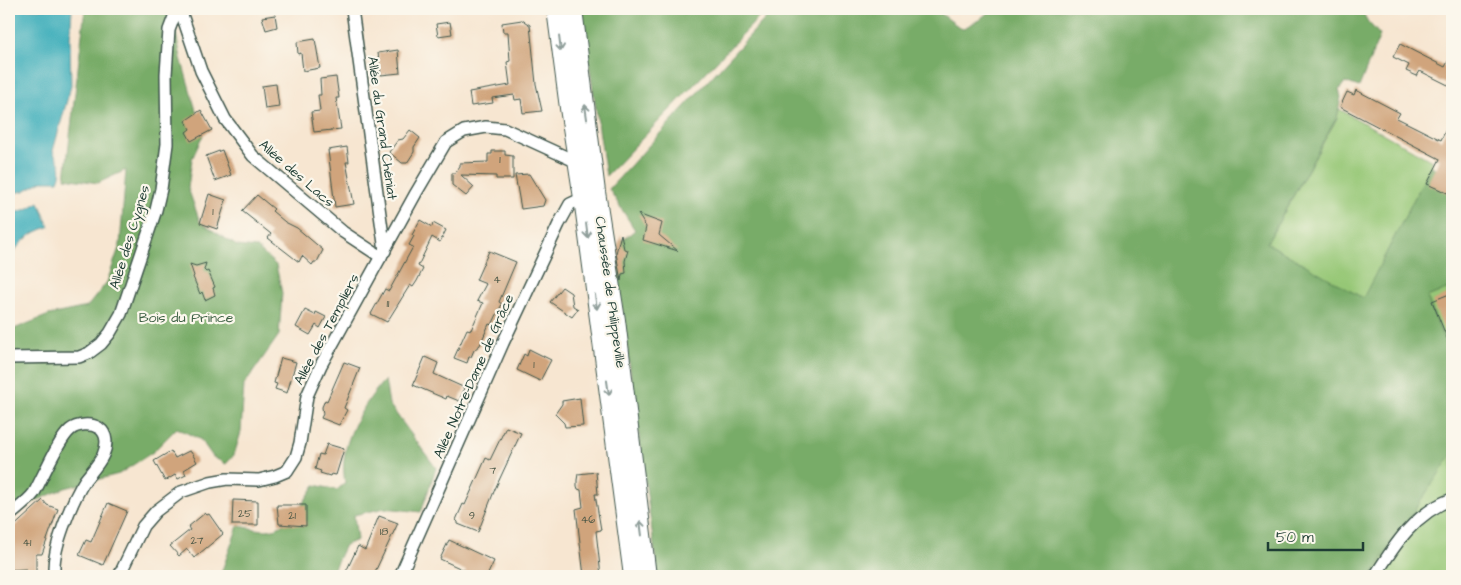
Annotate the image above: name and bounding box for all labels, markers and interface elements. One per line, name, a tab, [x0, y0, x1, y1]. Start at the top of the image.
one-way arrow	[555, 36, 565, 52]
street label: Allée du Grand Chéniat	[362, 55, 402, 201]
one-way arrow	[581, 104, 591, 120]
street label: Allée des Lacs	[254, 135, 338, 212]
house number: 1	[499, 152, 501, 167]
street label: Allée des Cygnes	[105, 183, 155, 292]
house number: 1	[212, 204, 214, 219]
street label: Chaussée de Philippeville	[589, 215, 631, 370]
one-way arrow	[582, 223, 592, 239]
street label: Allée des Templiers	[289, 270, 365, 389]
house number: 4	[493, 272, 501, 287]
street label: Allée Notre-Dame de Grâce	[429, 291, 519, 462]
one-way arrow	[591, 294, 601, 310]
house number: 11	[387, 296, 390, 311]
park label: Bois du Prince	[139, 308, 234, 328]
house number: 1	[533, 357, 535, 372]
one-way arrow	[603, 380, 613, 396]
house number: 7	[490, 463, 497, 478]
house number: 25	[238, 506, 252, 521]
house number: 21	[288, 508, 296, 523]
house number: 9	[469, 508, 475, 523]
house number: 46	[581, 512, 595, 527]
one-way arrow	[636, 520, 646, 536]
scale bar	[1268, 520, 1364, 552]
house number: 18	[380, 524, 388, 539]
text: 50 m	[1276, 527, 1314, 548]
house number: 27	[190, 533, 204, 548]
house number: 41	[23, 535, 32, 550]

